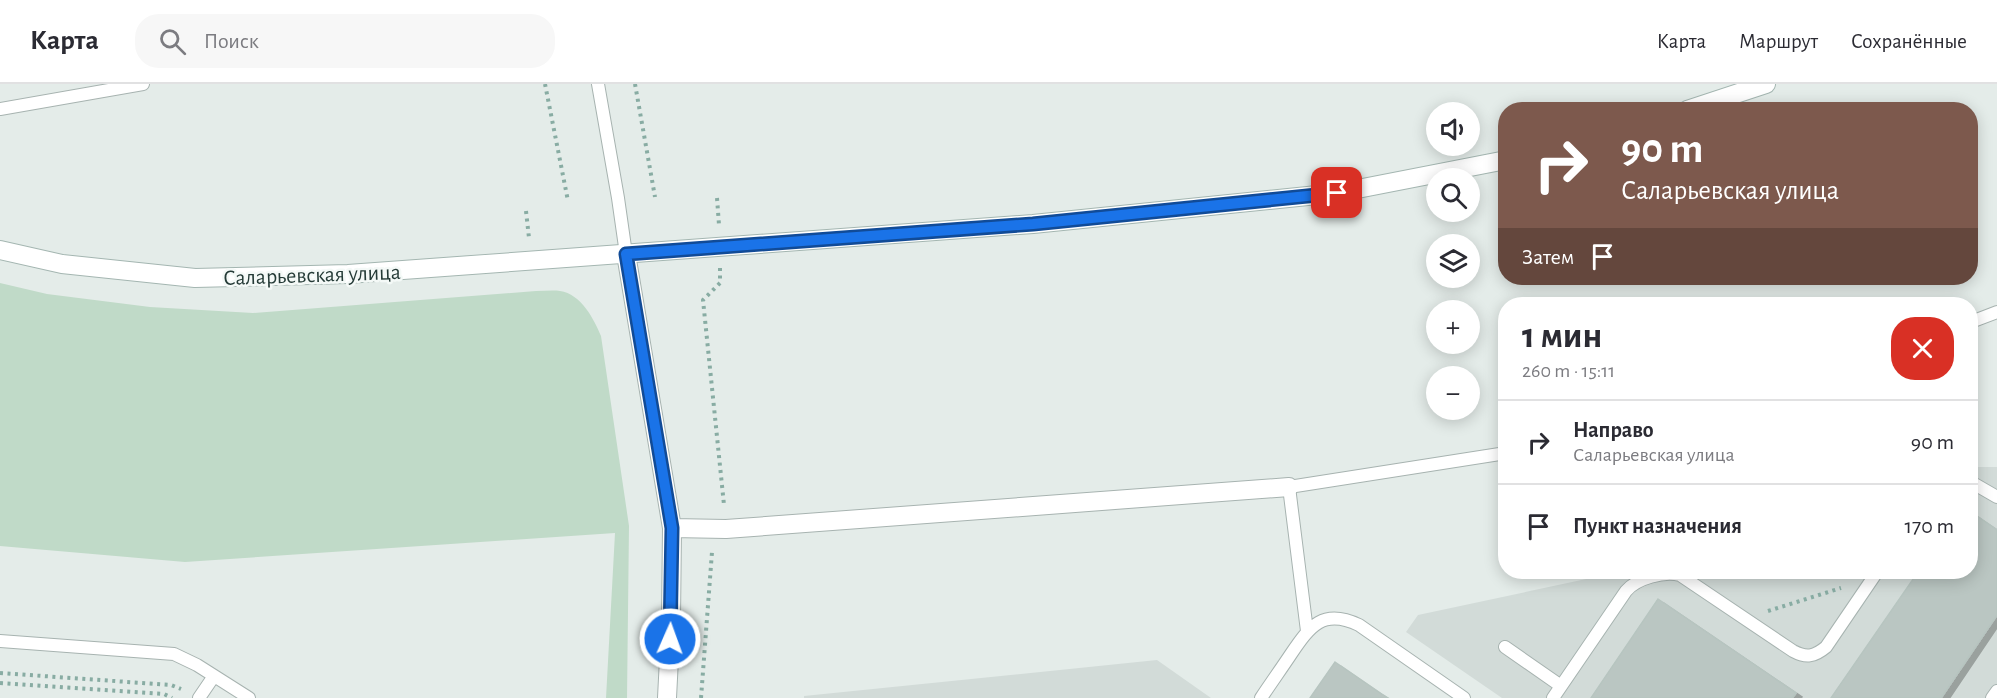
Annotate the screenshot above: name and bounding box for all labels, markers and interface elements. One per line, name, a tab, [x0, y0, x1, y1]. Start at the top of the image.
search box	[135, 14, 555, 68]
icon: search	[156, 25, 189, 58]
text: Карта	[30, 27, 99, 55]
text: Поиск	[204, 30, 259, 52]
text: Карта	[1657, 31, 1706, 52]
text: Маршрут	[1739, 31, 1818, 52]
text: Сохранённые	[1851, 31, 1967, 52]
map controls	[1426, 102, 1480, 420]
button: sound	[1426, 102, 1480, 156]
icon: right	[1522, 126, 1600, 204]
text: 90 m	[1621, 128, 1703, 170]
pin	[1311, 167, 1362, 218]
button: search	[1426, 168, 1480, 222]
icon: arrive	[1320, 176, 1353, 209]
text: Саларьевская улица	[1621, 177, 1839, 204]
button: layers	[1426, 234, 1480, 288]
icon: arrive	[1586, 240, 1619, 273]
text: Затем	[1522, 246, 1574, 268]
street label: Саларьевская улица	[223, 261, 401, 289]
button: +	[1426, 300, 1480, 354]
button: close	[1891, 317, 1954, 380]
text: 1 мин	[1522, 318, 1602, 354]
text: 260 m · 15:11	[1522, 361, 1615, 381]
button: −	[1426, 366, 1480, 420]
text: Направо	[1573, 419, 1654, 441]
icon: right	[1522, 426, 1555, 459]
text: 90 m	[1911, 431, 1954, 453]
text: Саларьевская улица	[1573, 445, 1735, 465]
icon: arrive	[1522, 510, 1555, 543]
text: Пункт назначения	[1573, 515, 1742, 537]
text: 170 m	[1904, 515, 1954, 537]
position arrow	[638, 607, 702, 671]

